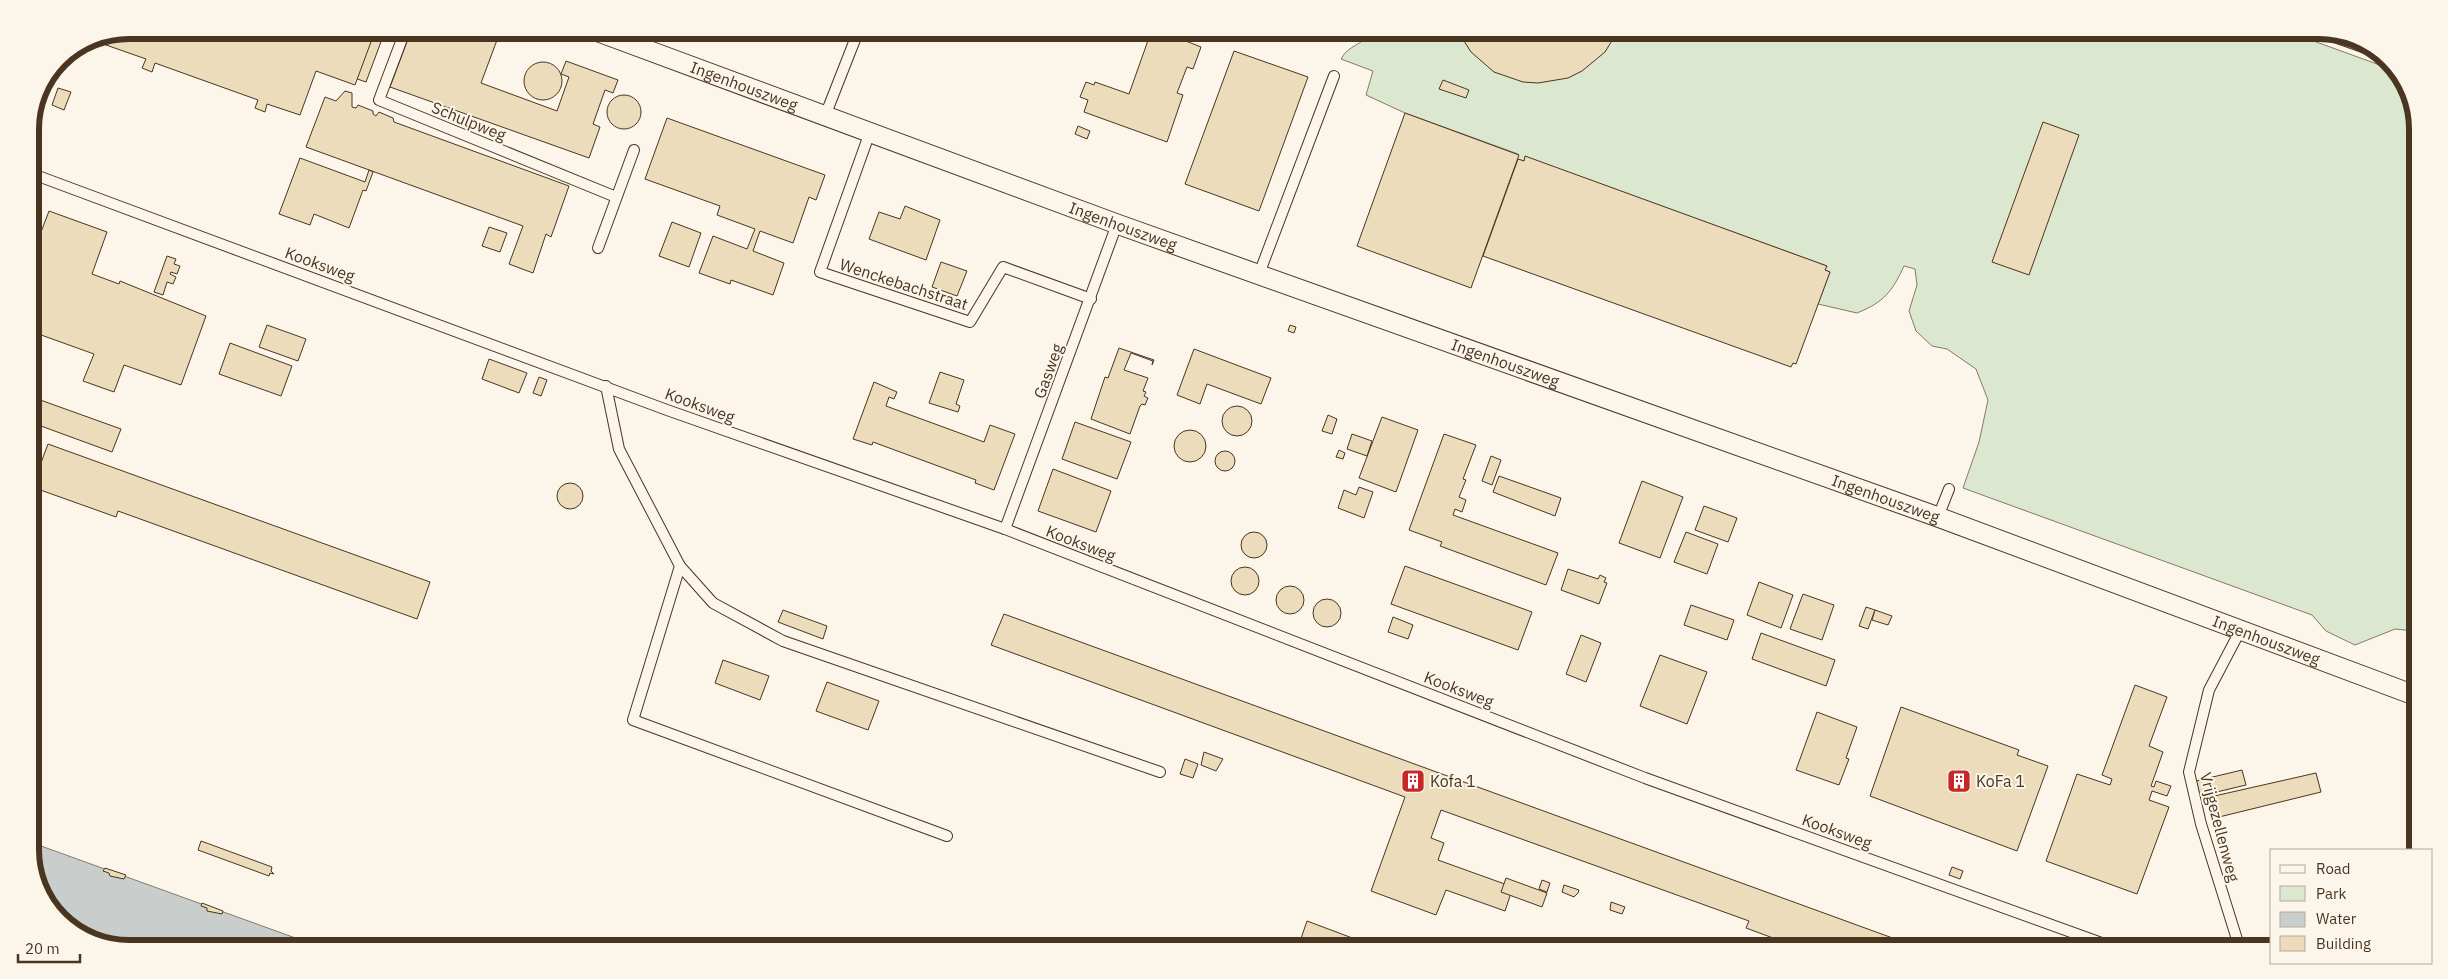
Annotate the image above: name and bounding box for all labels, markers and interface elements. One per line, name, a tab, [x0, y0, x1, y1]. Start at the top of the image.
street label: Ingenhouszweg	[687, 57, 801, 115]
street label: Schulpweg	[429, 97, 510, 145]
street label: Ingenhouszweg	[1066, 197, 1180, 255]
street label: Kooksweg	[282, 242, 358, 286]
street label: Wenckebachstraat	[837, 254, 971, 314]
street label: Ingenhouszweg	[1449, 334, 1563, 391]
street label: Gasweg	[1029, 340, 1067, 401]
street label: Kooksweg	[662, 383, 738, 427]
street label: Ingenhouszweg	[1829, 470, 1943, 527]
street label: Kooksweg	[1043, 521, 1119, 566]
street label: Ingenhouszweg	[2210, 611, 2324, 669]
street label: Kooksweg	[1421, 667, 1497, 712]
building icon: Kofa 1	[1400, 768, 1426, 794]
building icon: KoFa 1	[1946, 768, 1972, 794]
street label: Vrijgezellenweg	[2196, 770, 2244, 884]
place label: Kofa 1	[1430, 771, 1476, 791]
place label: KoFa 1	[1976, 771, 2025, 791]
street label: Kooksweg	[1799, 809, 1875, 853]
legend	[2270, 849, 2433, 964]
text: Road	[2316, 859, 2351, 878]
text: Park	[2316, 884, 2346, 903]
text: Water	[2316, 909, 2357, 928]
scale bar	[18, 932, 80, 964]
text: Building	[2316, 934, 2371, 953]
text: 20 m	[25, 939, 60, 958]

